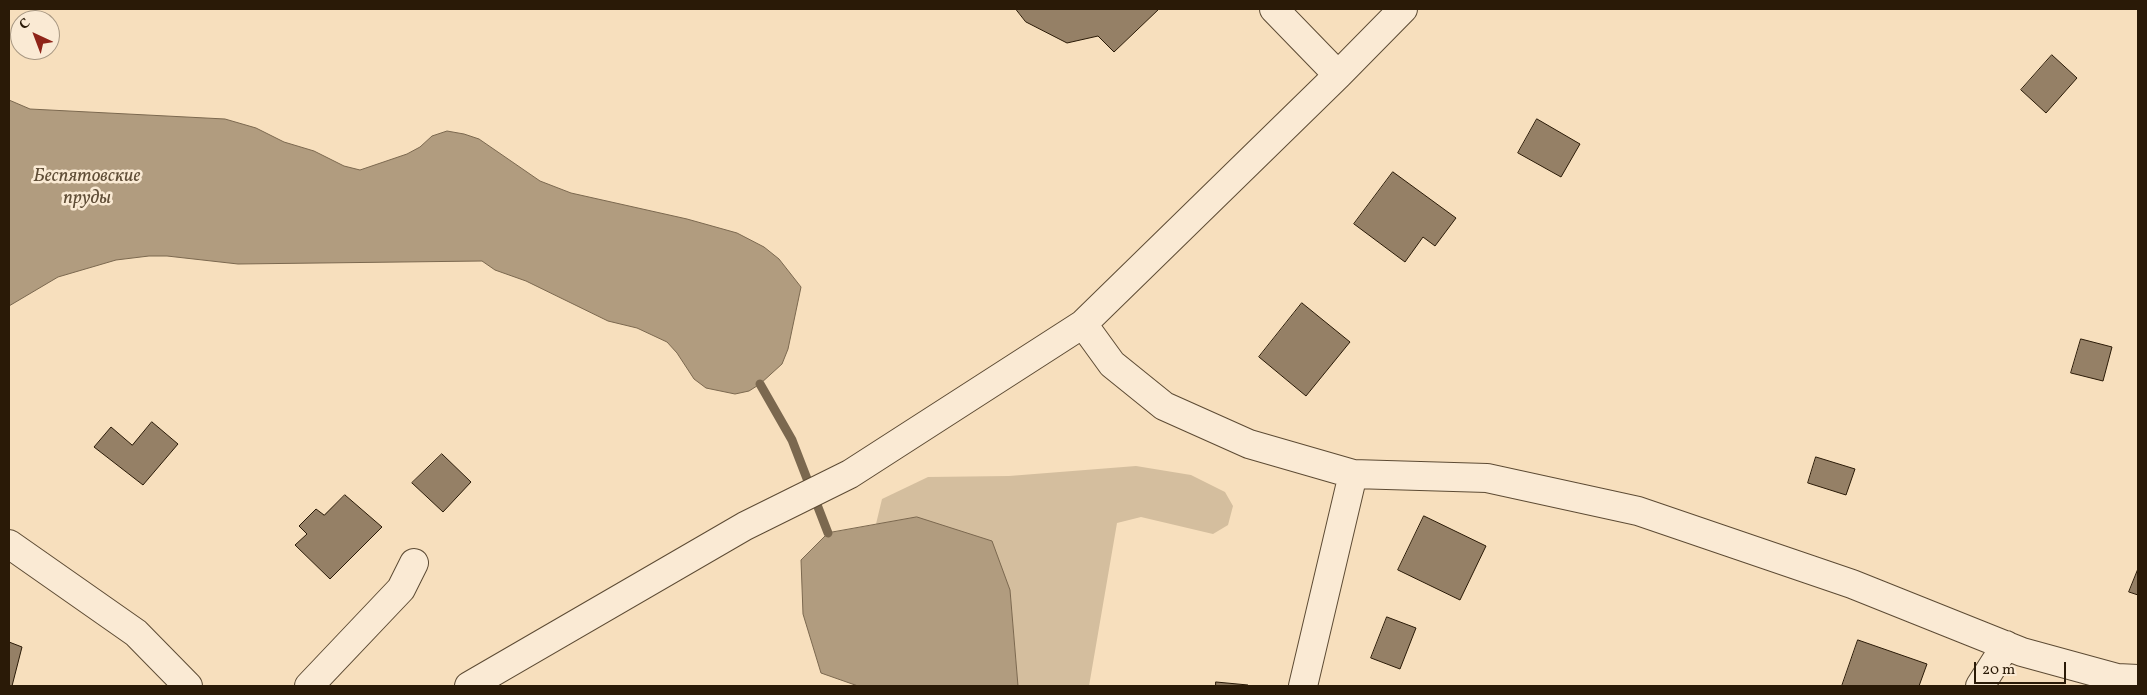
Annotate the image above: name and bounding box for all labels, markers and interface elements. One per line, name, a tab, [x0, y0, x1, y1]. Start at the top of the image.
north arrow	[10, 10, 60, 60]
text: С	[15, 14, 35, 34]
water label: Беспятовские пруды	[34, 167, 140, 211]
scale bar	[1977, 652, 2070, 684]
text: 20 m	[1982, 660, 2015, 681]

